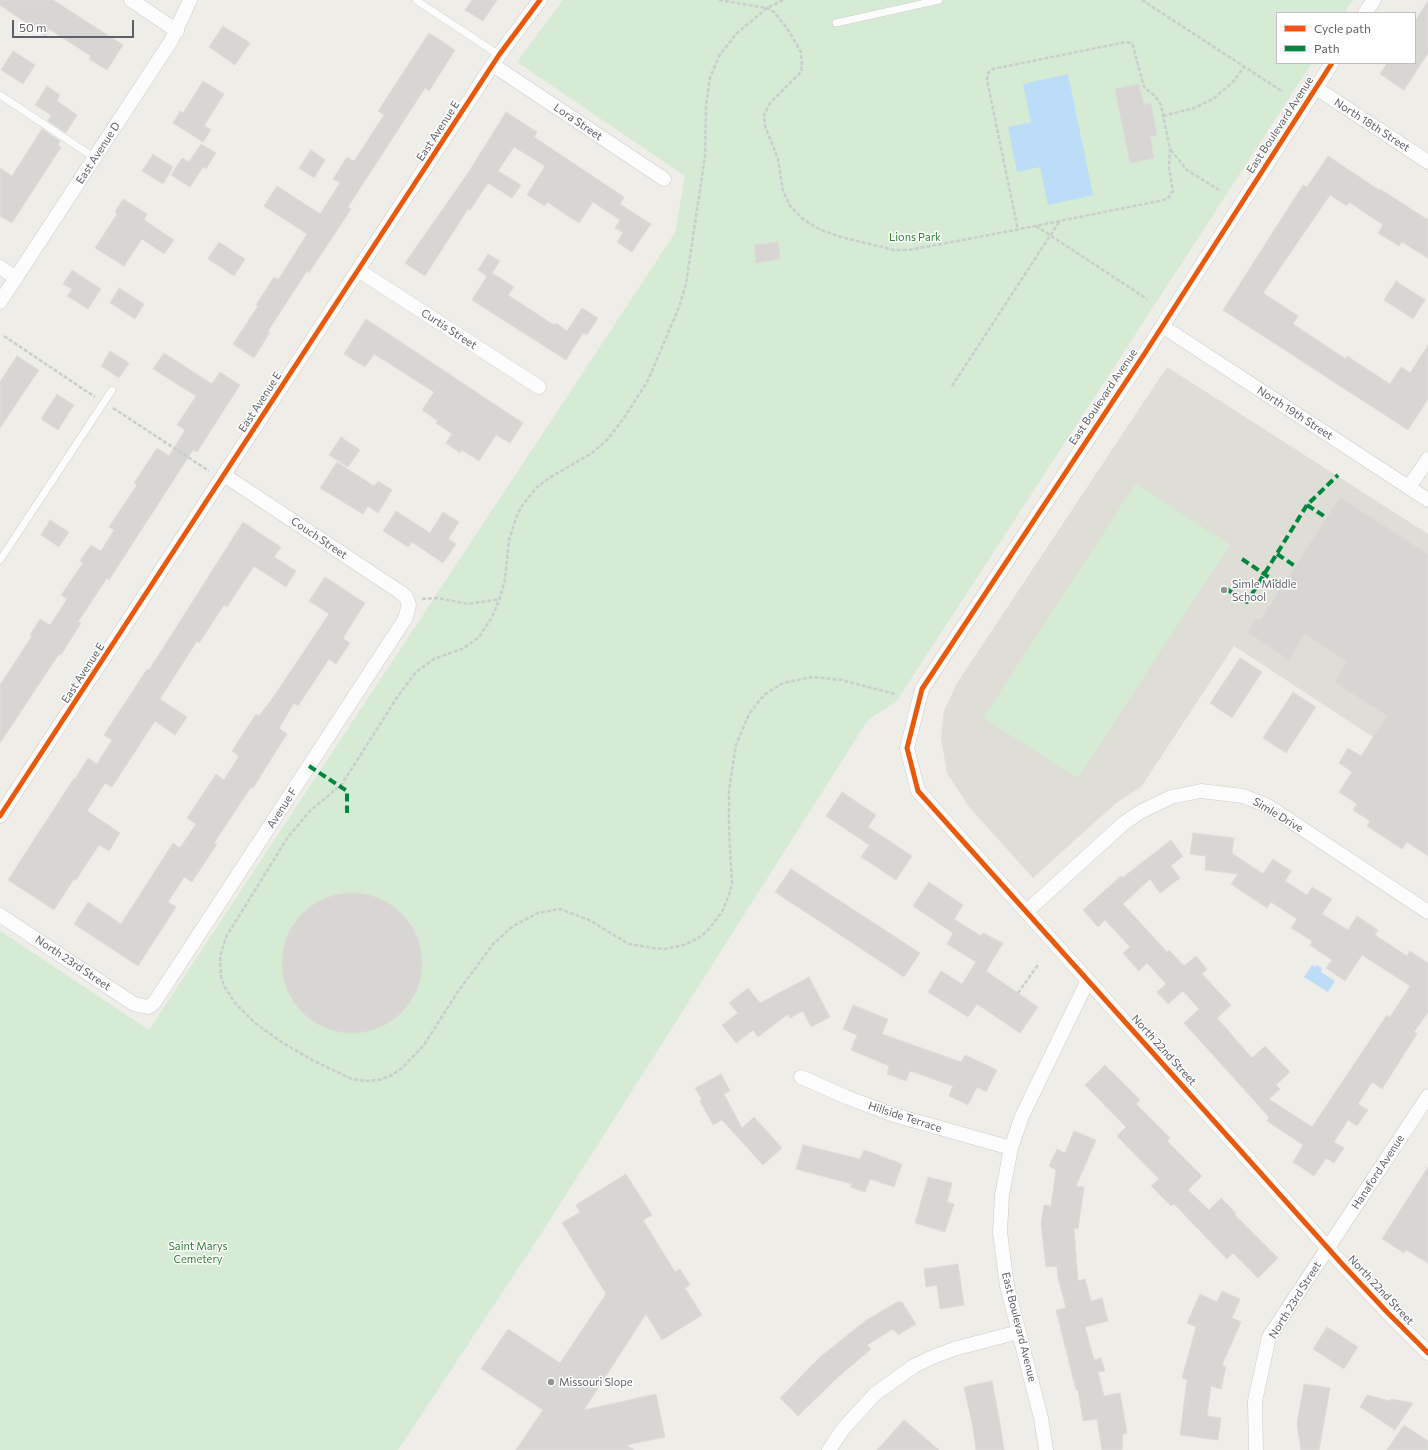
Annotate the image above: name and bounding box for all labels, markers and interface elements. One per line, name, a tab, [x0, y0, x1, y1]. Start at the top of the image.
scale bar	[14, 12, 136, 38]
legend	[1276, 12, 1416, 64]
text: 50 m	[19, 20, 47, 34]
text: Cycle path	[1314, 21, 1371, 35]
text: Path	[1314, 41, 1340, 55]
street label: East Boulevard Avenue	[1244, 74, 1316, 176]
street label: North 18th Street	[1332, 96, 1412, 154]
street label: East Avenue E	[414, 98, 462, 164]
street label: Lora Street	[551, 101, 605, 143]
street label: East Avenue D	[73, 120, 123, 186]
park label: Lions Park	[889, 230, 941, 244]
street label: Curtis Street	[419, 306, 479, 352]
street label: East Boulevard Avenue	[1066, 347, 1140, 447]
street label: East Avenue E	[236, 369, 284, 435]
street label: North 19th Street	[1255, 384, 1335, 442]
street label: Couch Street	[288, 514, 350, 562]
place label: Simle Middle School	[1232, 577, 1296, 603]
marker: Simle Middle School	[1219, 585, 1229, 595]
street label: East Avenue E	[59, 640, 107, 706]
street label: Avenue F	[264, 786, 300, 830]
street label: Simle Drive	[1251, 795, 1305, 835]
street label: North 23rd Street	[33, 933, 113, 993]
street label: North 22nd Street	[1129, 1012, 1199, 1088]
street label: Hillside Terrace	[867, 1099, 943, 1135]
street label: Hanaford Avenue	[1349, 1132, 1407, 1212]
park label: Saint Marys Cemetery	[168, 1239, 228, 1265]
street label: North 22nd Street	[1345, 1253, 1417, 1327]
street label: North 23rd Street	[1266, 1259, 1324, 1341]
street label: East Boulevard Avenue	[999, 1271, 1039, 1383]
place label: Missouri Slope	[559, 1375, 633, 1389]
marker: Missouri Slope	[546, 1377, 556, 1387]

